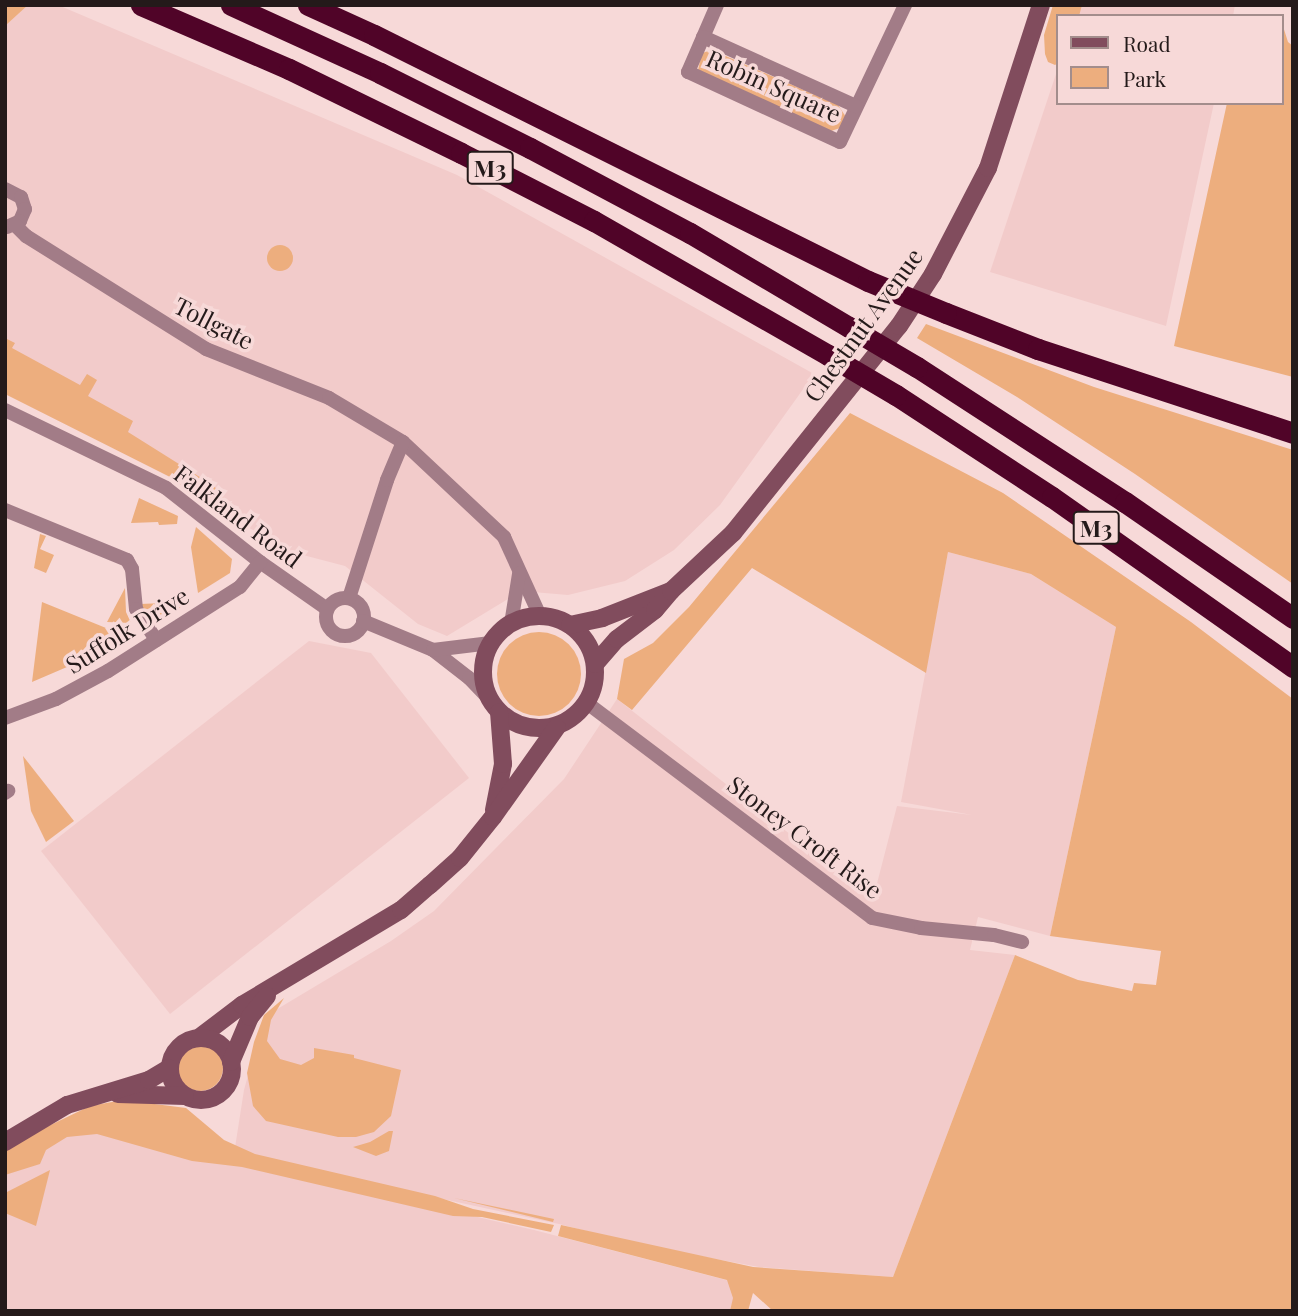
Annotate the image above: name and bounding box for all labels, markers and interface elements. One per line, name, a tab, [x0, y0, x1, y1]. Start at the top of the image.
legend	[1056, 14, 1284, 105]
text: Road	[1123, 29, 1171, 57]
street label: Robin Square	[702, 44, 846, 128]
text: Park	[1123, 64, 1166, 92]
road number: M3	[466, 148, 514, 188]
street label: Chestnut Avenue	[797, 242, 929, 408]
street label: Tollgate	[169, 291, 259, 355]
street label: Falkland Road	[169, 459, 307, 573]
road number: M3	[1072, 508, 1120, 548]
street label: Suffolk Drive	[60, 581, 194, 679]
street label: Stoney Croft Rise	[722, 769, 888, 905]

